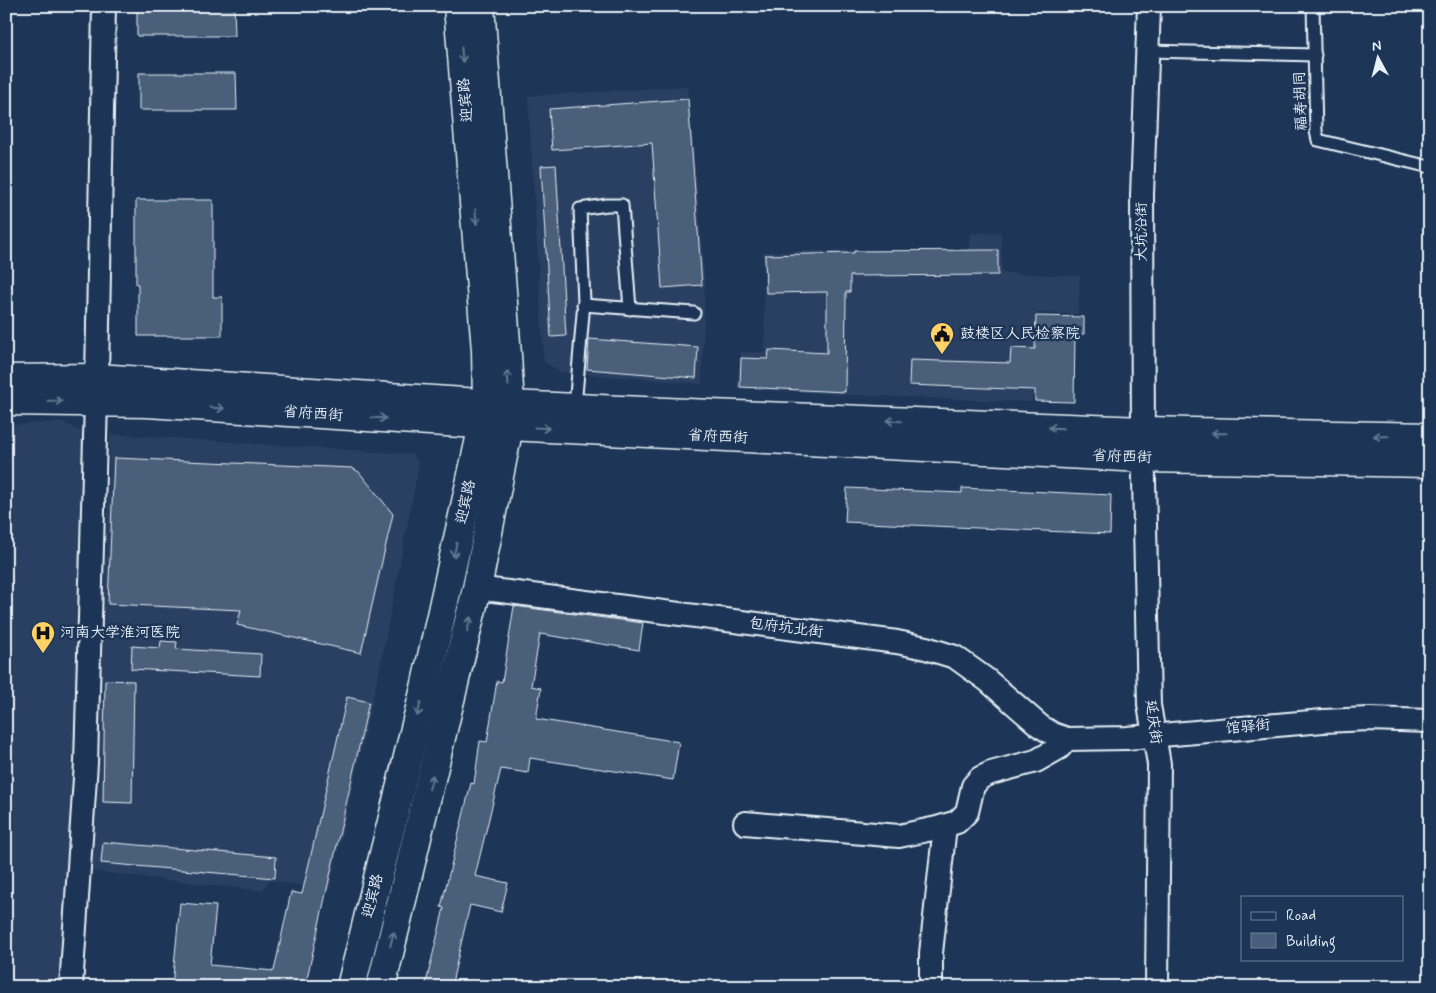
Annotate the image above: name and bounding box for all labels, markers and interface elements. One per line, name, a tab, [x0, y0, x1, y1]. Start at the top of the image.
north arrow	[1354, 32, 1404, 82]
text: N	[1371, 37, 1382, 56]
one-way arrow	[458, 47, 467, 63]
street label: 福寿胡同	[1290, 71, 1312, 131]
street label: 迎宾路	[454, 77, 478, 123]
street label: 大坑沿街	[1132, 202, 1152, 262]
one-way arrow	[471, 209, 480, 225]
public building icon: 鼓楼区人民检察院	[929, 321, 955, 355]
place label: 鼓楼区人民检察院	[960, 324, 1080, 344]
one-way arrow	[504, 370, 513, 386]
one-way arrow	[46, 396, 63, 406]
street label: 省府西街	[282, 402, 344, 426]
one-way arrow	[209, 403, 225, 412]
one-way arrow	[371, 413, 387, 423]
one-way arrow	[886, 416, 902, 426]
one-way arrow	[533, 423, 549, 432]
one-way arrow	[1048, 423, 1064, 432]
street label: 省府西街	[688, 425, 748, 449]
one-way arrow	[1211, 428, 1227, 438]
one-way arrow	[1373, 431, 1390, 441]
street label: 省府西街	[1092, 446, 1152, 468]
street label: 迎宾路	[452, 478, 480, 526]
one-way arrow	[450, 542, 459, 558]
street label: 包府坑北街	[748, 614, 824, 642]
one-way arrow	[465, 616, 474, 632]
hospital icon: 河南大学淮河医院	[30, 620, 56, 654]
place label: 河南大学淮河医院	[60, 623, 180, 643]
street label: 延庆街	[1140, 698, 1166, 746]
one-way arrow	[414, 701, 423, 717]
street label: 馆驿街	[1225, 715, 1271, 739]
one-way arrow	[427, 774, 436, 790]
street label: 迎宾路	[358, 872, 388, 920]
legend	[1241, 896, 1404, 960]
text: Road	[1286, 906, 1316, 926]
one-way arrow	[388, 932, 397, 948]
text: Building	[1286, 932, 1336, 953]

